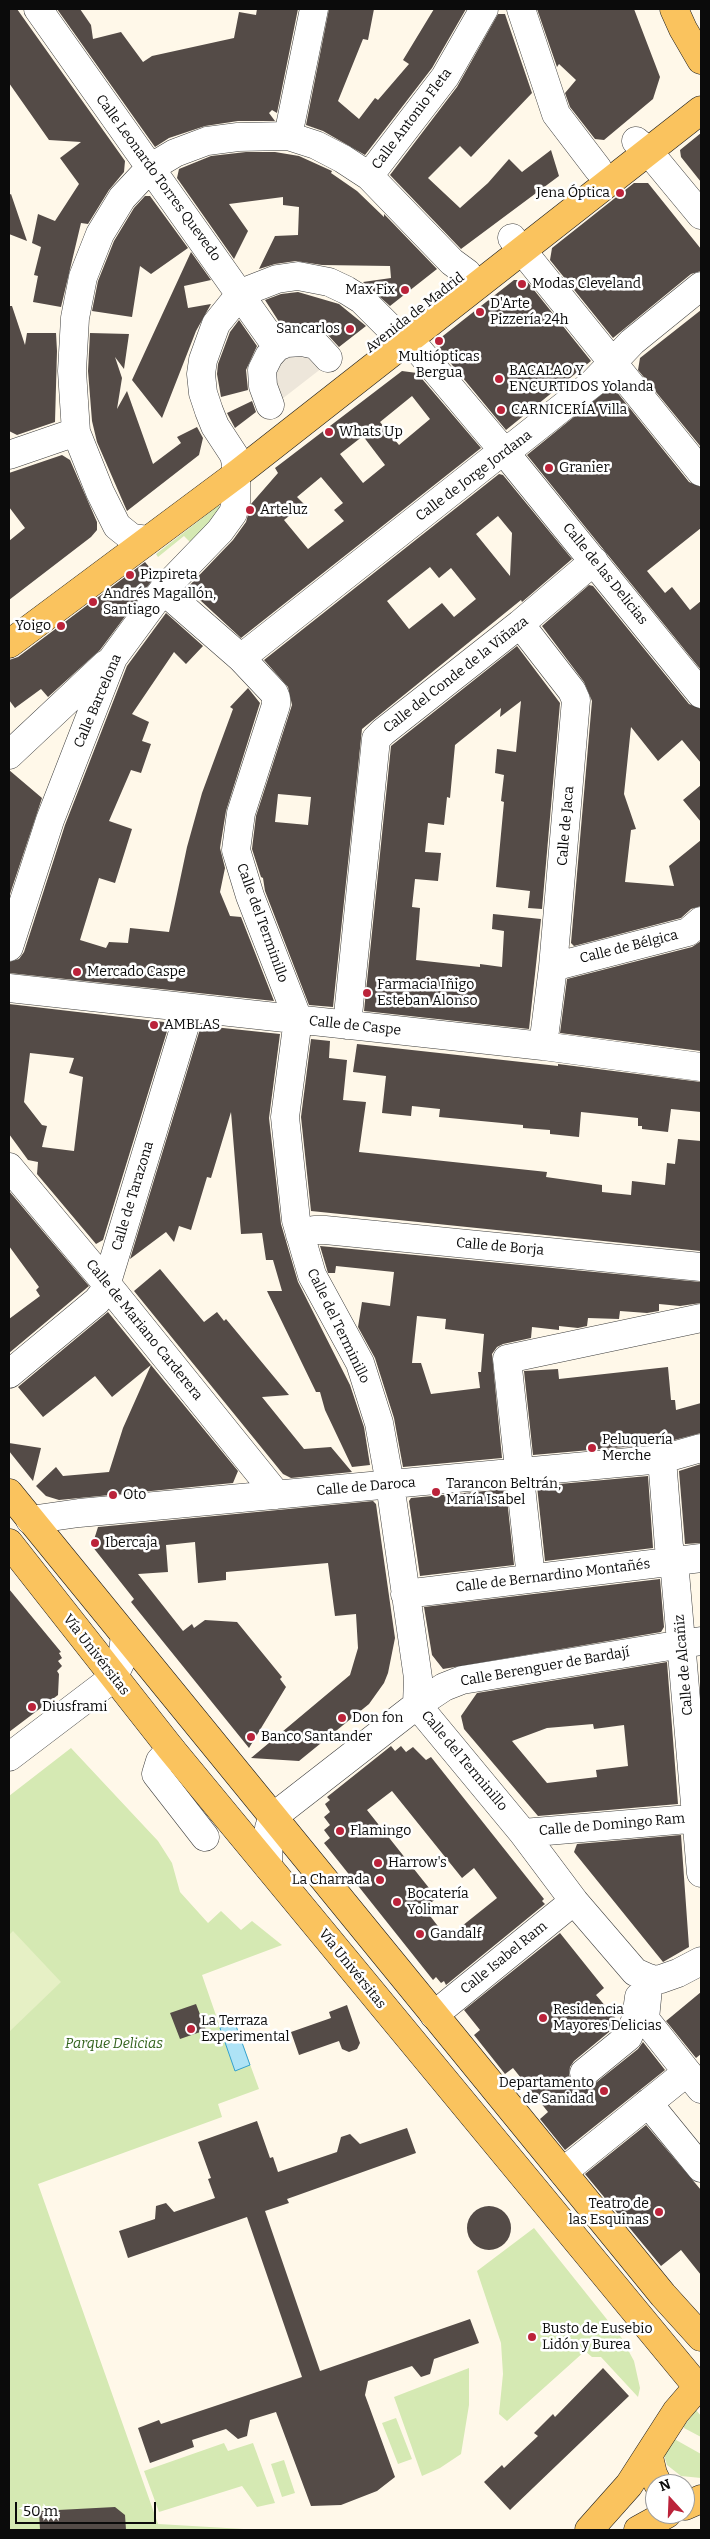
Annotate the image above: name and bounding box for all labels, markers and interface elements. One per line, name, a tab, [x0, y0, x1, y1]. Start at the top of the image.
street label: Calle Antonio Fleta	[369, 65, 455, 173]
street label: Calle Leonardo Torres Quevedo	[92, 91, 224, 265]
place label: Jena Óptica	[536, 185, 610, 201]
marker: Jena Óptica	[614, 187, 626, 199]
street label: Avenida de Madrid	[362, 269, 468, 357]
place label: Modas Cleveland	[532, 276, 641, 292]
marker: Modas Cleveland	[516, 278, 528, 290]
place label: Max Fix	[345, 282, 395, 298]
marker: Max Fix	[399, 284, 411, 296]
place label: D'Arte Pizzería 24h	[490, 296, 568, 328]
marker: D'Arte Pizzería 24h	[474, 306, 486, 318]
place label: Sancarlos	[276, 321, 340, 337]
marker: Sancarlos	[344, 323, 356, 335]
marker: Multiópticas Bergua	[433, 335, 445, 347]
place label: Multiópticas Bergua	[398, 349, 480, 382]
place label: BACALAO Y ENCURTIDOS Yolanda	[509, 363, 654, 396]
marker: BACALAO Y ENCURTIDOS Yolanda	[493, 373, 505, 385]
place label: CARNICERÍA Villa	[511, 402, 627, 418]
marker: CARNICERÍA Villa	[495, 404, 507, 416]
place label: Whats Up	[339, 424, 403, 440]
marker: Whats Up	[323, 426, 335, 438]
street label: Calle de Jorge Jordana	[413, 427, 535, 525]
place label: Granier	[559, 460, 610, 476]
marker: Granier	[543, 462, 555, 474]
place label: Arteluz	[260, 502, 308, 518]
marker: Arteluz	[244, 504, 256, 516]
street label: Calle de las Delicias	[559, 520, 651, 628]
place label: Pizpireta	[140, 567, 198, 583]
marker: Pizpireta	[124, 569, 136, 581]
place label: Andrés Magallón, Santiago	[103, 586, 216, 618]
marker: Andrés Magallón, Santiago	[87, 596, 99, 608]
street label: Calle del Conde de la Viñaza	[380, 613, 532, 737]
place label: Yoigo	[15, 618, 51, 634]
marker: Yoigo	[55, 620, 67, 632]
street label: Calle Barcelona	[71, 652, 125, 750]
street label: Calle de Jaca	[554, 785, 578, 867]
street label: Calle del Terminillo	[233, 861, 291, 985]
street label: Calle de Bélgica	[578, 927, 680, 967]
place label: Mercado Caspe	[87, 964, 186, 980]
marker: Mercado Caspe	[71, 966, 83, 978]
place label: Farmacia Iñigo Esteban Alonso	[377, 977, 478, 1010]
marker: Farmacia Iñigo Esteban Alonso	[361, 987, 373, 999]
street label: Calle de Caspe	[308, 1013, 402, 1039]
place label: AMBLAS	[164, 1017, 220, 1033]
marker: AMBLAS	[148, 1019, 160, 1031]
street label: Calle de Tarazona	[108, 1139, 158, 1253]
street label: Calle de Borja	[455, 1235, 545, 1259]
street label: Calle de Mariano Carderera	[82, 1256, 206, 1404]
street label: Calle del Terminillo	[303, 1266, 373, 1386]
place label: Peluquería Merche	[602, 1432, 673, 1464]
marker: Peluquería Merche	[586, 1442, 598, 1454]
street label: Calle de Daroca	[316, 1474, 416, 1500]
place label: Tarancon Beltrán, María Isabel	[446, 1476, 561, 1508]
marker: Tarancon Beltrán, María Isabel	[430, 1486, 442, 1498]
place label: Oto	[123, 1487, 146, 1503]
marker: Oto	[107, 1489, 119, 1501]
place label: Ibercaja	[105, 1535, 158, 1551]
marker: Ibercaja	[89, 1537, 101, 1549]
street label: Calle de Bernardino Montañés	[455, 1556, 651, 1596]
street label: Vía Univérsitas	[59, 1611, 133, 1699]
street label: Calle de Alcañiz	[671, 1614, 697, 1716]
street label: Calle Berenguer de Bardají	[459, 1644, 631, 1690]
place label: Diusframi	[42, 1699, 107, 1715]
marker: Diusframi	[26, 1701, 38, 1713]
street label: Calle del Terminillo	[417, 1708, 511, 1814]
place label: Don fon	[352, 1710, 403, 1726]
marker: Don fon	[336, 1712, 348, 1724]
place label: Banco Santander	[261, 1729, 372, 1745]
marker: Banco Santander	[245, 1731, 257, 1743]
street label: Calle de Domingo Ram	[538, 1810, 686, 1840]
place label: Flamingo	[350, 1823, 411, 1839]
marker: Flamingo	[334, 1825, 346, 1837]
place label: Harrow's	[388, 1855, 447, 1871]
marker: Harrow's	[372, 1857, 384, 1869]
place label: La Charrada	[292, 1872, 370, 1888]
marker: La Charrada	[374, 1874, 386, 1886]
place label: Bocatería Yolimar	[407, 1886, 469, 1918]
marker: Bocatería Yolimar	[391, 1896, 403, 1908]
street label: Calle Isabel Ram	[457, 1918, 551, 1998]
street label: Vía Univérsitas	[315, 1926, 389, 2012]
place label: Gandalf	[430, 1926, 481, 1942]
marker: Gandalf	[414, 1928, 426, 1940]
place label: Residencia Mayores Delicias	[553, 2002, 662, 2034]
marker: Residencia Mayores Delicias	[537, 2012, 549, 2024]
place label: La Terraza Experimental	[201, 2013, 290, 2045]
marker: La Terraza Experimental	[185, 2023, 197, 2035]
park label: Parque Delicias	[65, 2036, 163, 2052]
place label: Departamento de Sanidad	[499, 2075, 594, 2108]
marker: Departamento de Sanidad	[598, 2085, 610, 2097]
place label: Teatro de las Esquinas	[569, 2196, 649, 2228]
marker: Teatro de las Esquinas	[653, 2206, 665, 2218]
place label: Busto de Eusebio Lidón y Burea	[542, 2321, 653, 2354]
marker: Busto de Eusebio Lidón y Burea	[526, 2331, 538, 2343]
north arrow	[645, 2474, 695, 2524]
text: N	[657, 2476, 673, 2495]
scale bar	[18, 2492, 159, 2524]
text: 50 m	[23, 2502, 58, 2520]

